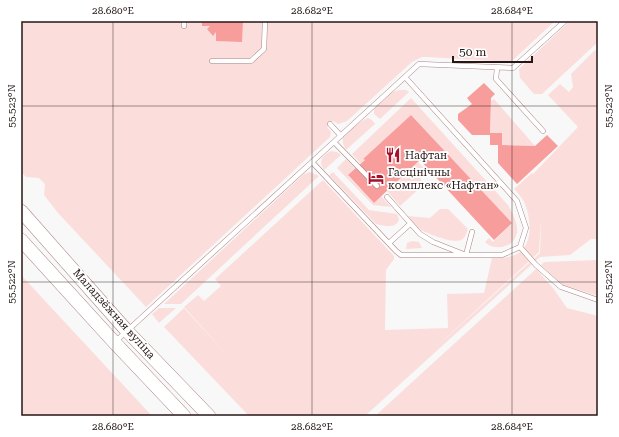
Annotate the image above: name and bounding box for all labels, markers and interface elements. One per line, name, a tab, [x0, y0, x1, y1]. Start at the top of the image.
text: 28.680°E	[92, 5, 134, 16]
text: 28.682°E	[291, 5, 333, 16]
text: 28.684°E	[491, 5, 533, 16]
scale bar	[453, 38, 532, 64]
text: 50 m	[459, 45, 486, 59]
text: 55.523°N	[6, 84, 17, 128]
text: 55.523°N	[603, 84, 614, 128]
restaurant icon: Нафтан	[384, 146, 402, 164]
place label: Нафтан	[405, 149, 447, 162]
place label: Гасцінічны комплекс «Нафтан»	[388, 166, 499, 192]
hotel icon: Гасцінічны комплекс «Нафтан»	[367, 169, 385, 187]
text: 55.522°N	[6, 260, 17, 304]
text: 55.522°N	[603, 260, 614, 304]
street label: Маладзёжная вуліца	[70, 266, 158, 362]
text: 28.680°E	[92, 421, 134, 432]
text: 28.682°E	[291, 421, 333, 432]
text: 28.684°E	[491, 421, 533, 432]

